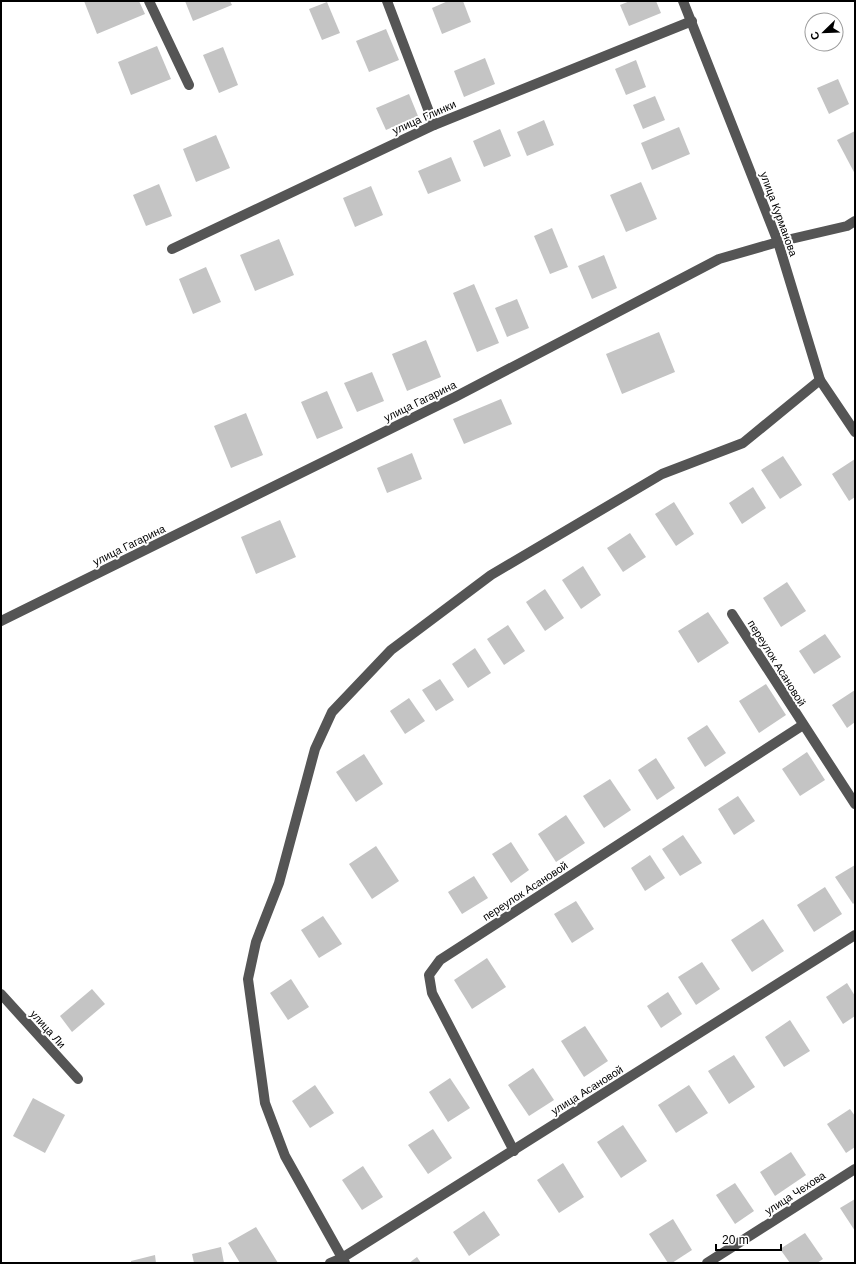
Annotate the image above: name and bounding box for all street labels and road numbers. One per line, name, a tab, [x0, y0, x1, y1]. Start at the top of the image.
street label: улица Глинки	[390, 98, 458, 136]
street label: улица Курманова	[758, 170, 800, 259]
street label: улица Гагарина	[382, 378, 459, 424]
street label: улица Гагарина	[91, 522, 168, 568]
street label: переулок Асановой	[746, 618, 808, 708]
street label: переулок Асановой	[480, 859, 570, 923]
street label: улица Ли	[28, 1008, 68, 1050]
street label: улица Асановой	[549, 1063, 625, 1117]
street label: улица Чехова	[762, 1168, 828, 1217]

